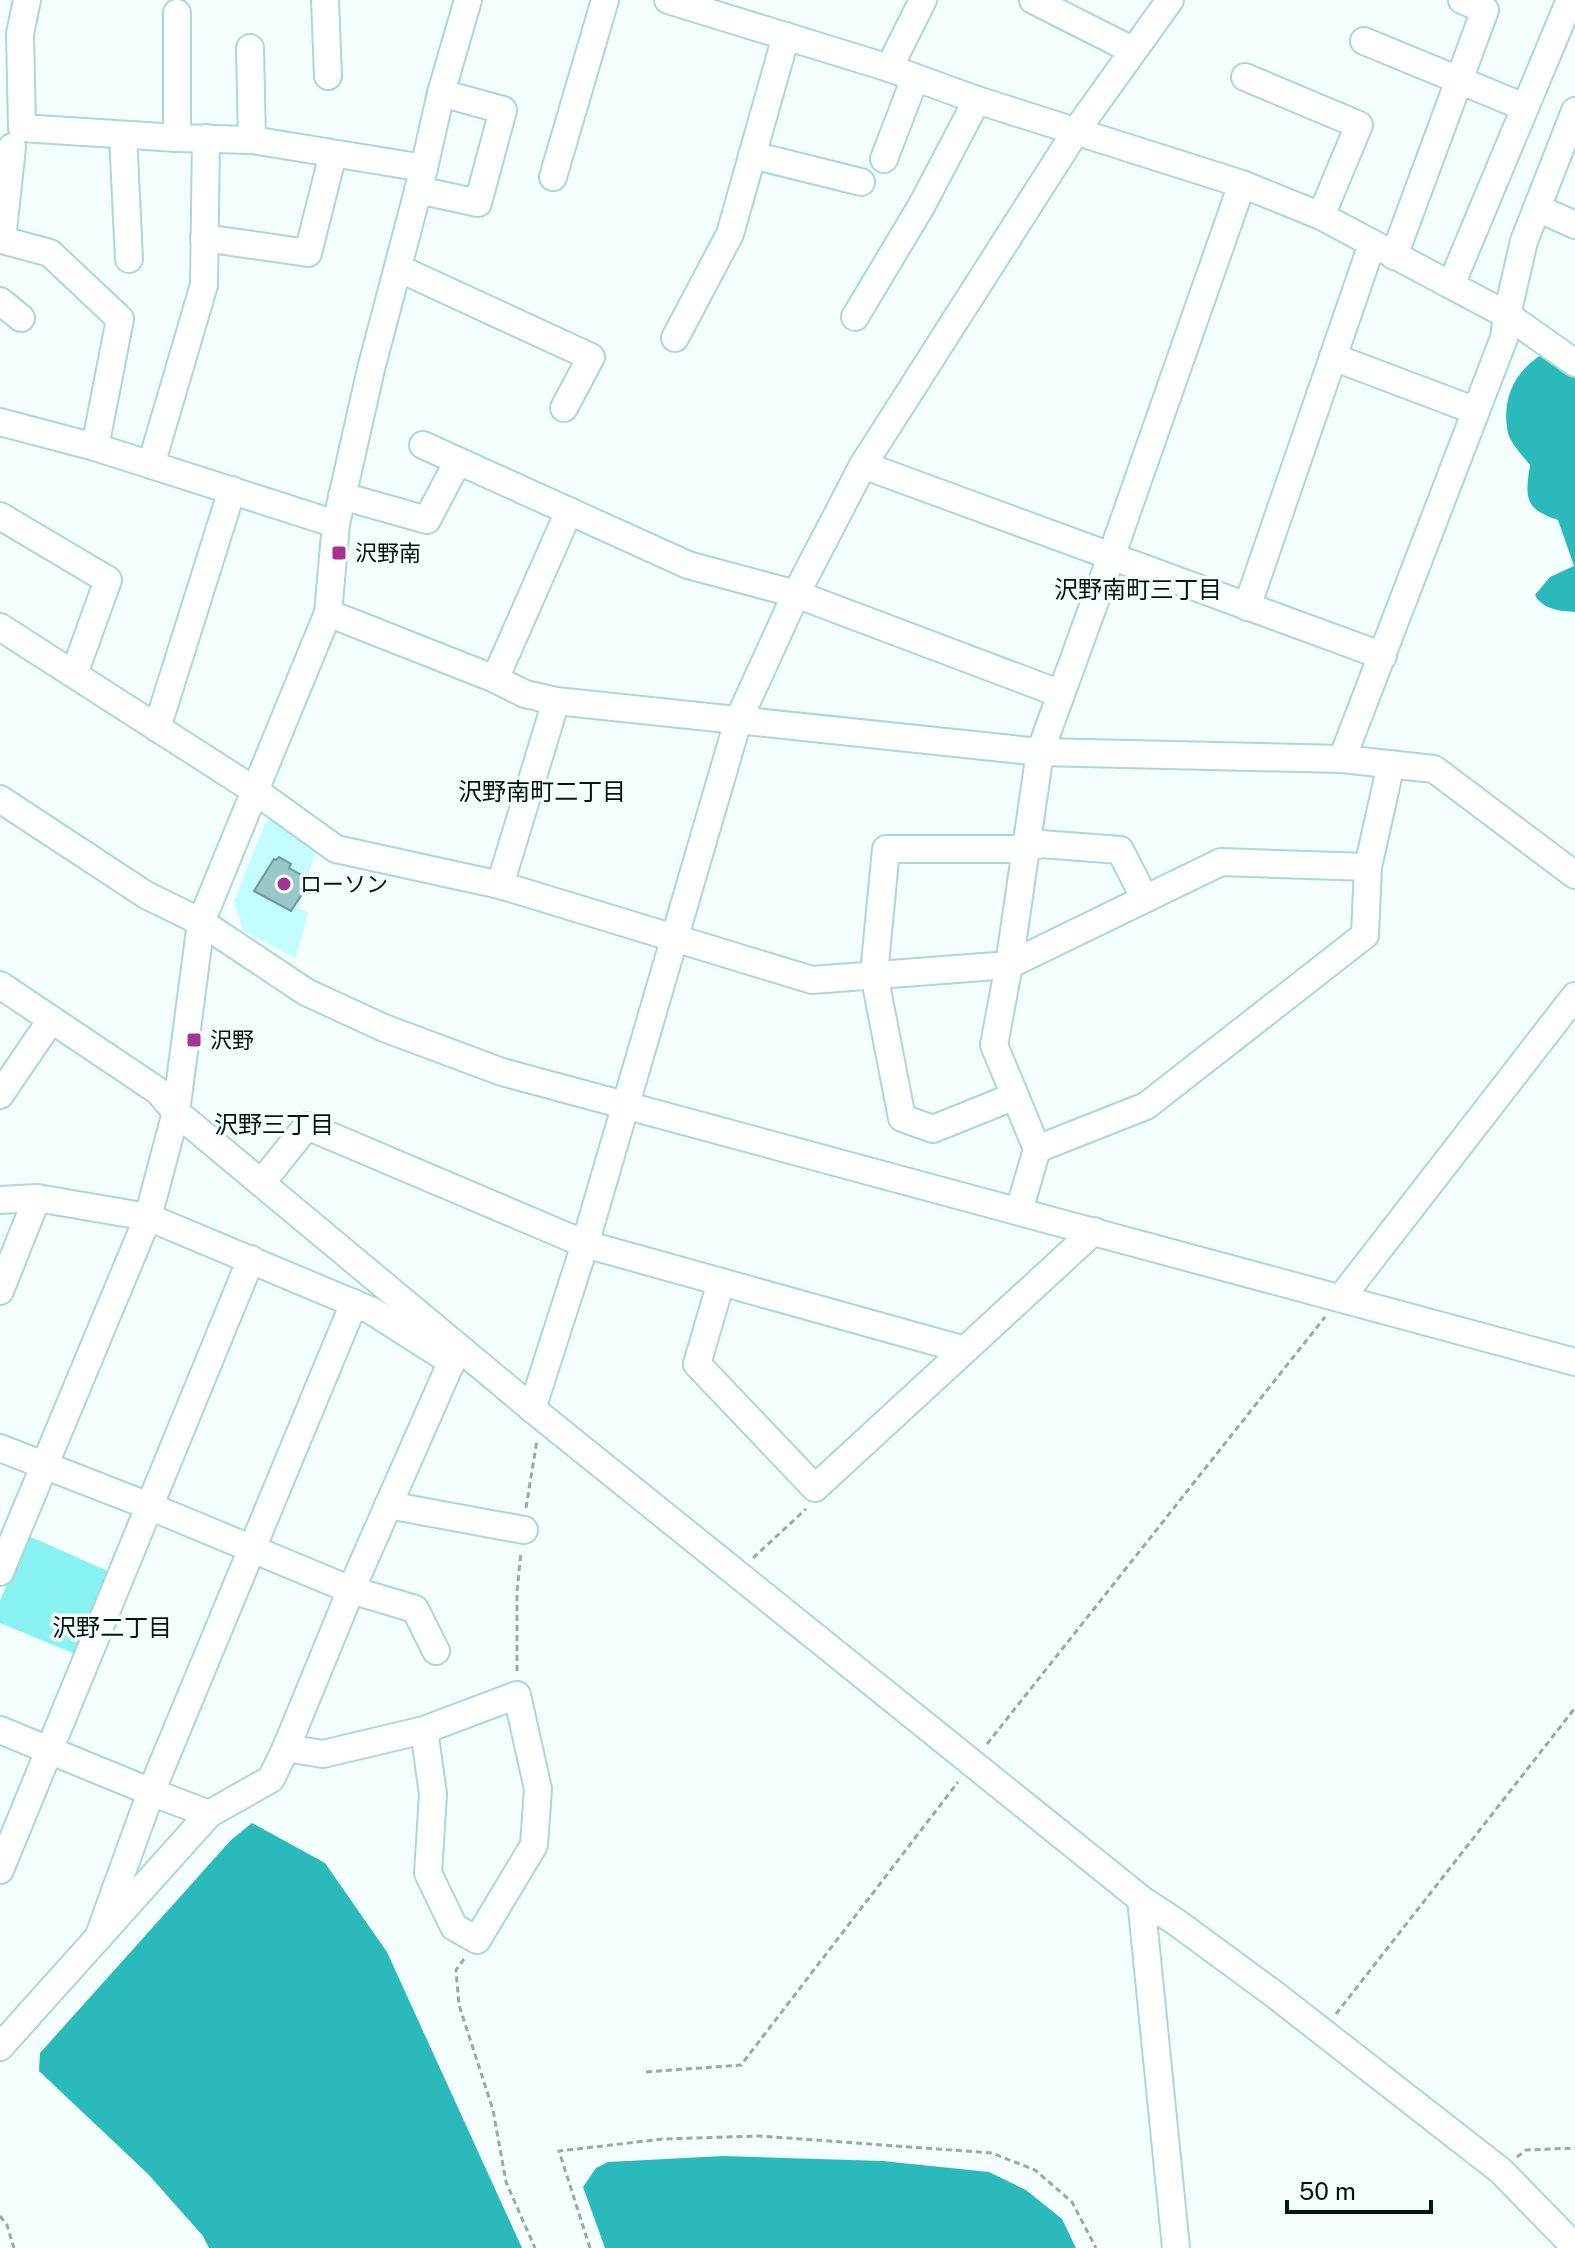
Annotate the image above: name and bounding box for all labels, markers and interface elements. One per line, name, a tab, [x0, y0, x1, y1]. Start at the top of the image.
place label: 沢野南	[355, 540, 421, 566]
marker: 沢野南	[330, 544, 348, 562]
district label: 沢野南町三丁目	[1054, 575, 1222, 603]
district label: 沢野南町二丁目	[458, 777, 626, 805]
place label: ローソン	[300, 871, 388, 897]
marker: ローソン	[275, 875, 293, 893]
place label: 沢野	[210, 1027, 254, 1053]
marker: 沢野	[185, 1031, 203, 1049]
district label: 沢野三丁目	[214, 1110, 334, 1138]
district label: 沢野二丁目	[52, 1613, 172, 1641]
scale bar	[1287, 2164, 1431, 2214]
text: 50 m	[1299, 2177, 1356, 2205]

